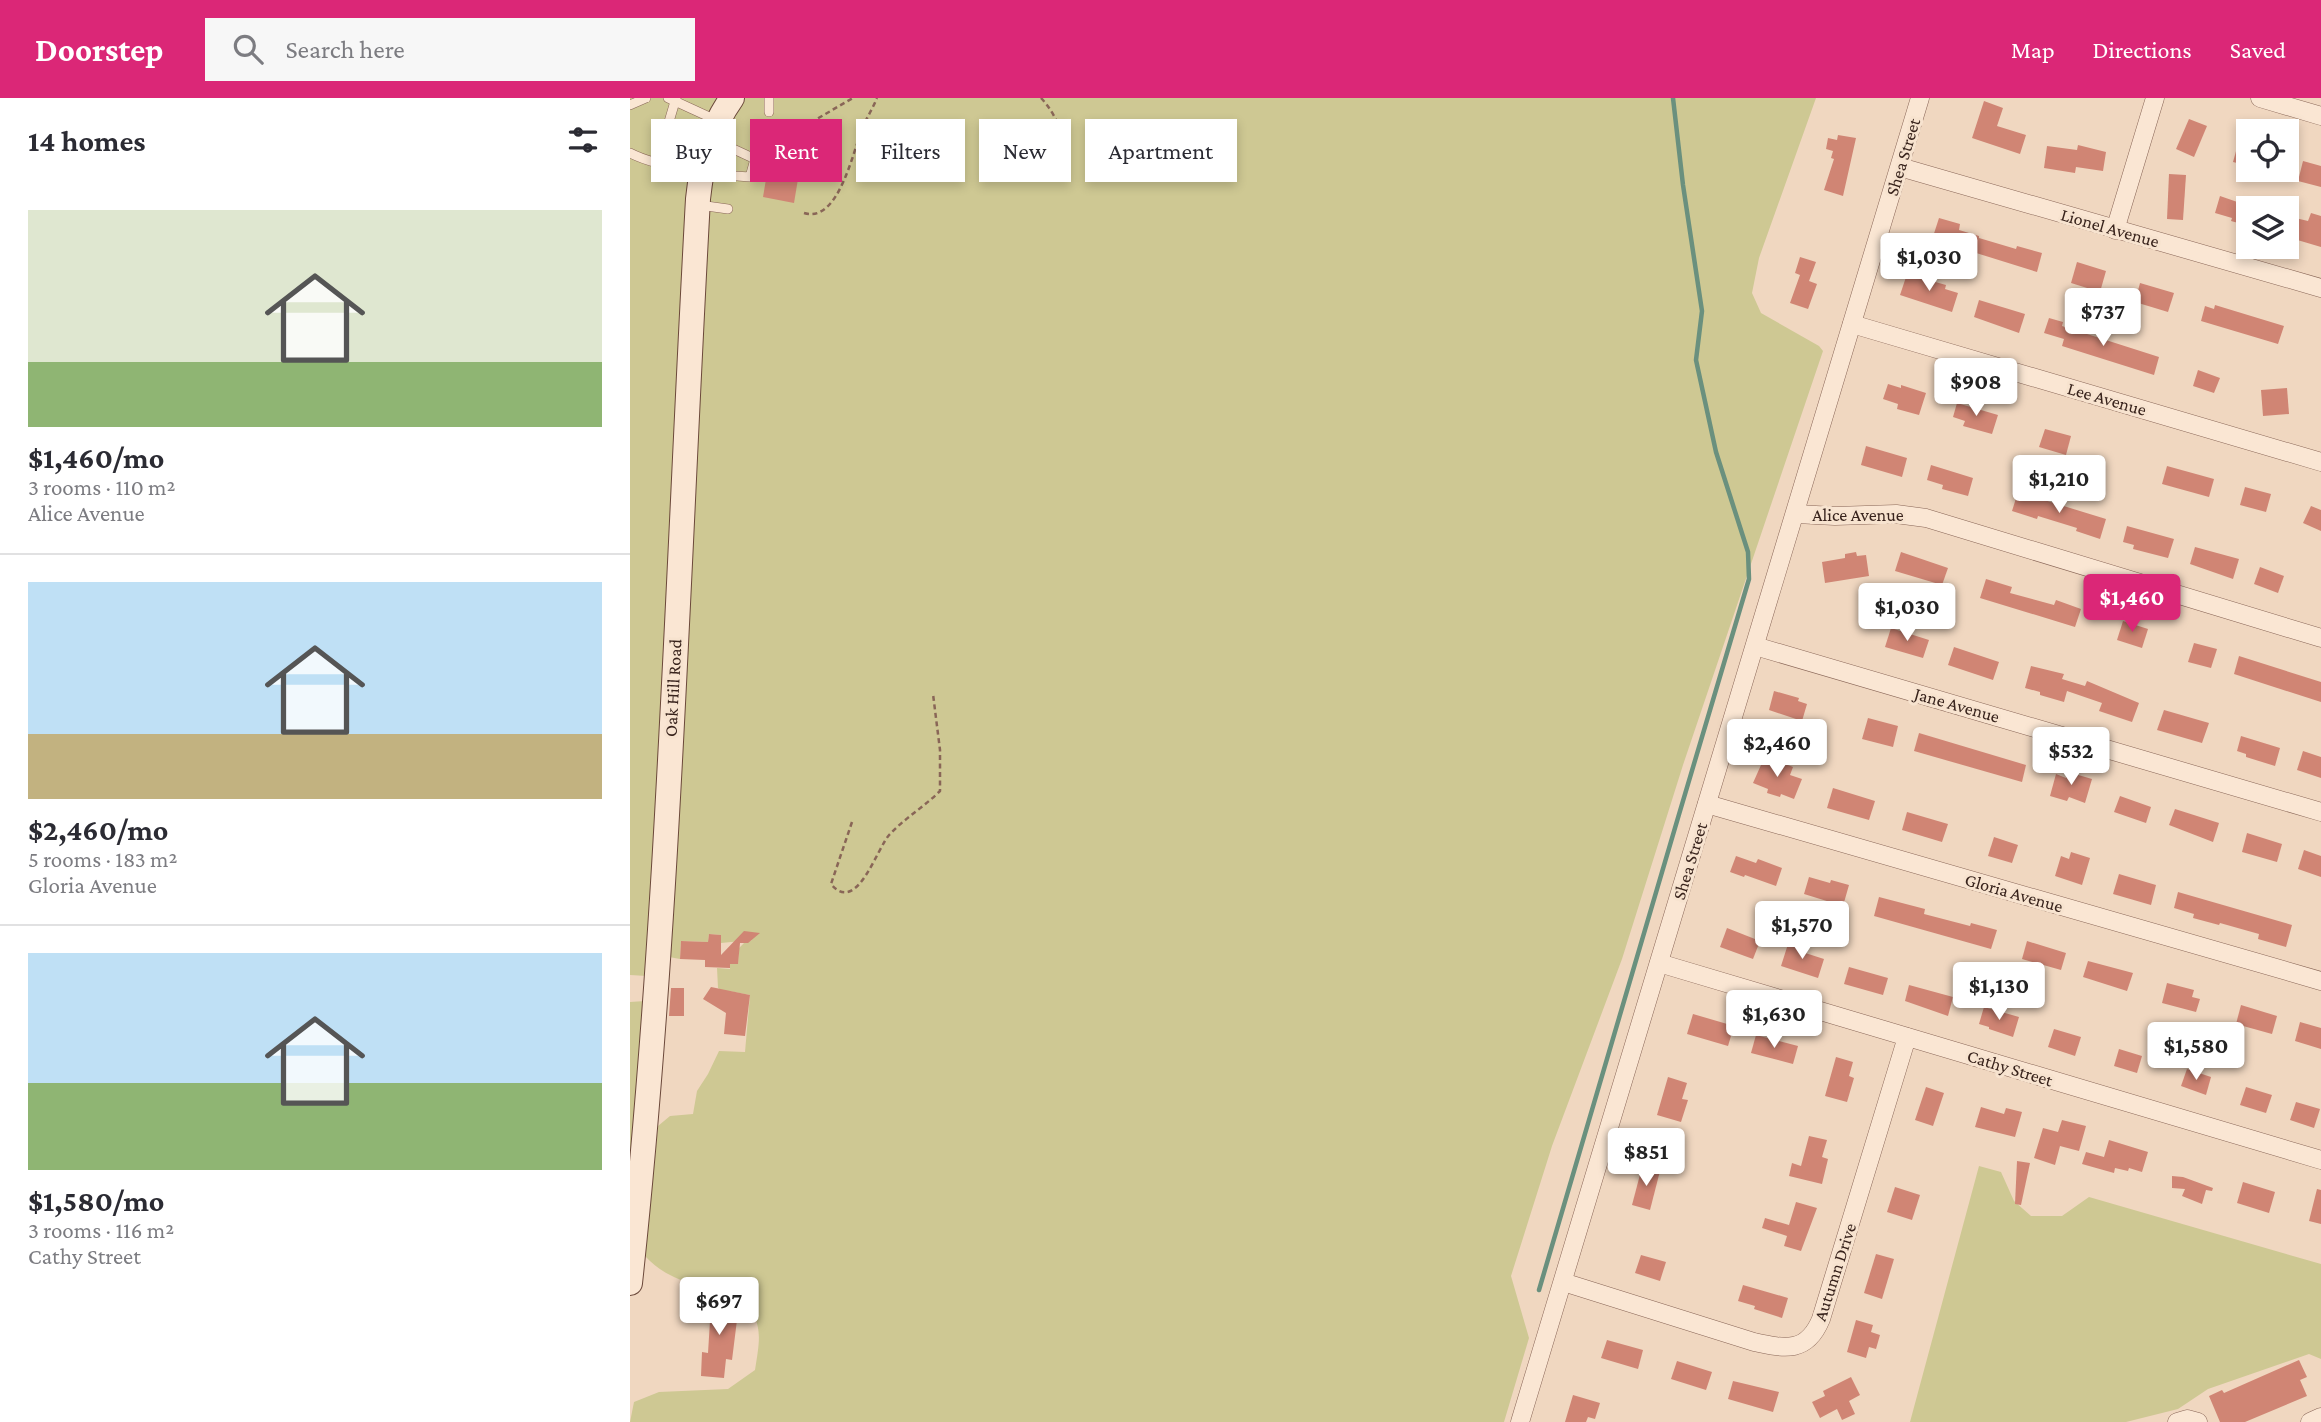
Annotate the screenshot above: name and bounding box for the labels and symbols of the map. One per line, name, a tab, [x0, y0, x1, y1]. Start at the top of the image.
street label: Shea Street	[1882, 115, 1925, 198]
street label: Lionel Avenue	[2059, 204, 2162, 252]
pin: $1,030	[1872, 234, 1986, 293]
pin: $737	[2062, 288, 2144, 348]
pin: $908	[1935, 358, 2017, 418]
street label: Lee Avenue	[2065, 378, 2149, 420]
pin: $1,210	[2002, 456, 2116, 515]
street label: Alice Avenue	[1812, 505, 1904, 525]
pin: $1,460	[2075, 574, 2189, 634]
pin: $1,030	[1850, 584, 1964, 643]
street label: Oak Hill Road	[660, 638, 686, 738]
street label: Jane Avenue	[1910, 683, 2002, 727]
pin: $2,460	[1720, 720, 1834, 779]
pin: $532	[2030, 728, 2112, 787]
street label: Shea Street	[1669, 819, 1712, 902]
street label: Gloria Avenue	[1963, 869, 2065, 917]
pin: $1,570	[1745, 902, 1859, 961]
pin: $1,130	[1942, 962, 2056, 1022]
pin: $1,630	[1717, 990, 1831, 1050]
pin: $1,580	[2139, 1023, 2253, 1082]
street label: Cathy Street	[1965, 1046, 2056, 1091]
pin: $851	[1605, 1128, 1687, 1188]
street label: Autumn Drive	[1810, 1220, 1860, 1323]
pin: $697	[678, 1278, 760, 1337]

